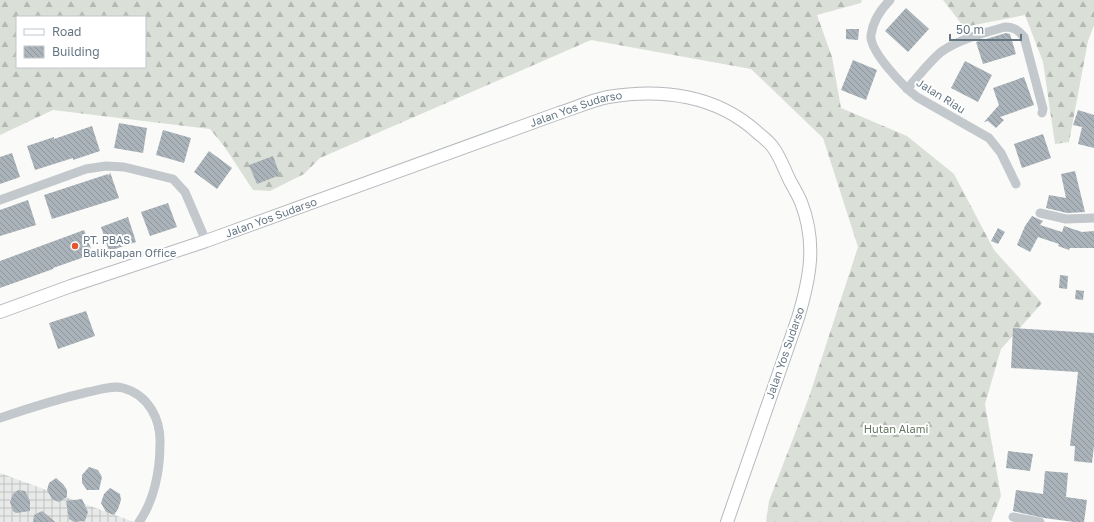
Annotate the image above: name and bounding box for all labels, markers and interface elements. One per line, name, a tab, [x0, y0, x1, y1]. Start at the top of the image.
legend	[16, 16, 146, 68]
scale bar	[950, 16, 1021, 42]
text: 50 m	[956, 22, 984, 37]
text: Road	[52, 24, 81, 39]
text: Building	[52, 44, 100, 59]
street label: Jalan Riau	[915, 76, 968, 116]
street label: Jalan Yos Sudarso	[528, 88, 623, 129]
street label: Jalan Yos Sudarso	[223, 194, 319, 240]
place label: PT. PBAS Balikpapan Office	[83, 233, 176, 259]
marker: PT. PBAS Balikpapan Office	[70, 241, 80, 251]
street label: Jalan Yos Sudarso	[763, 305, 806, 400]
park label: Hutan Alami	[864, 422, 928, 435]

